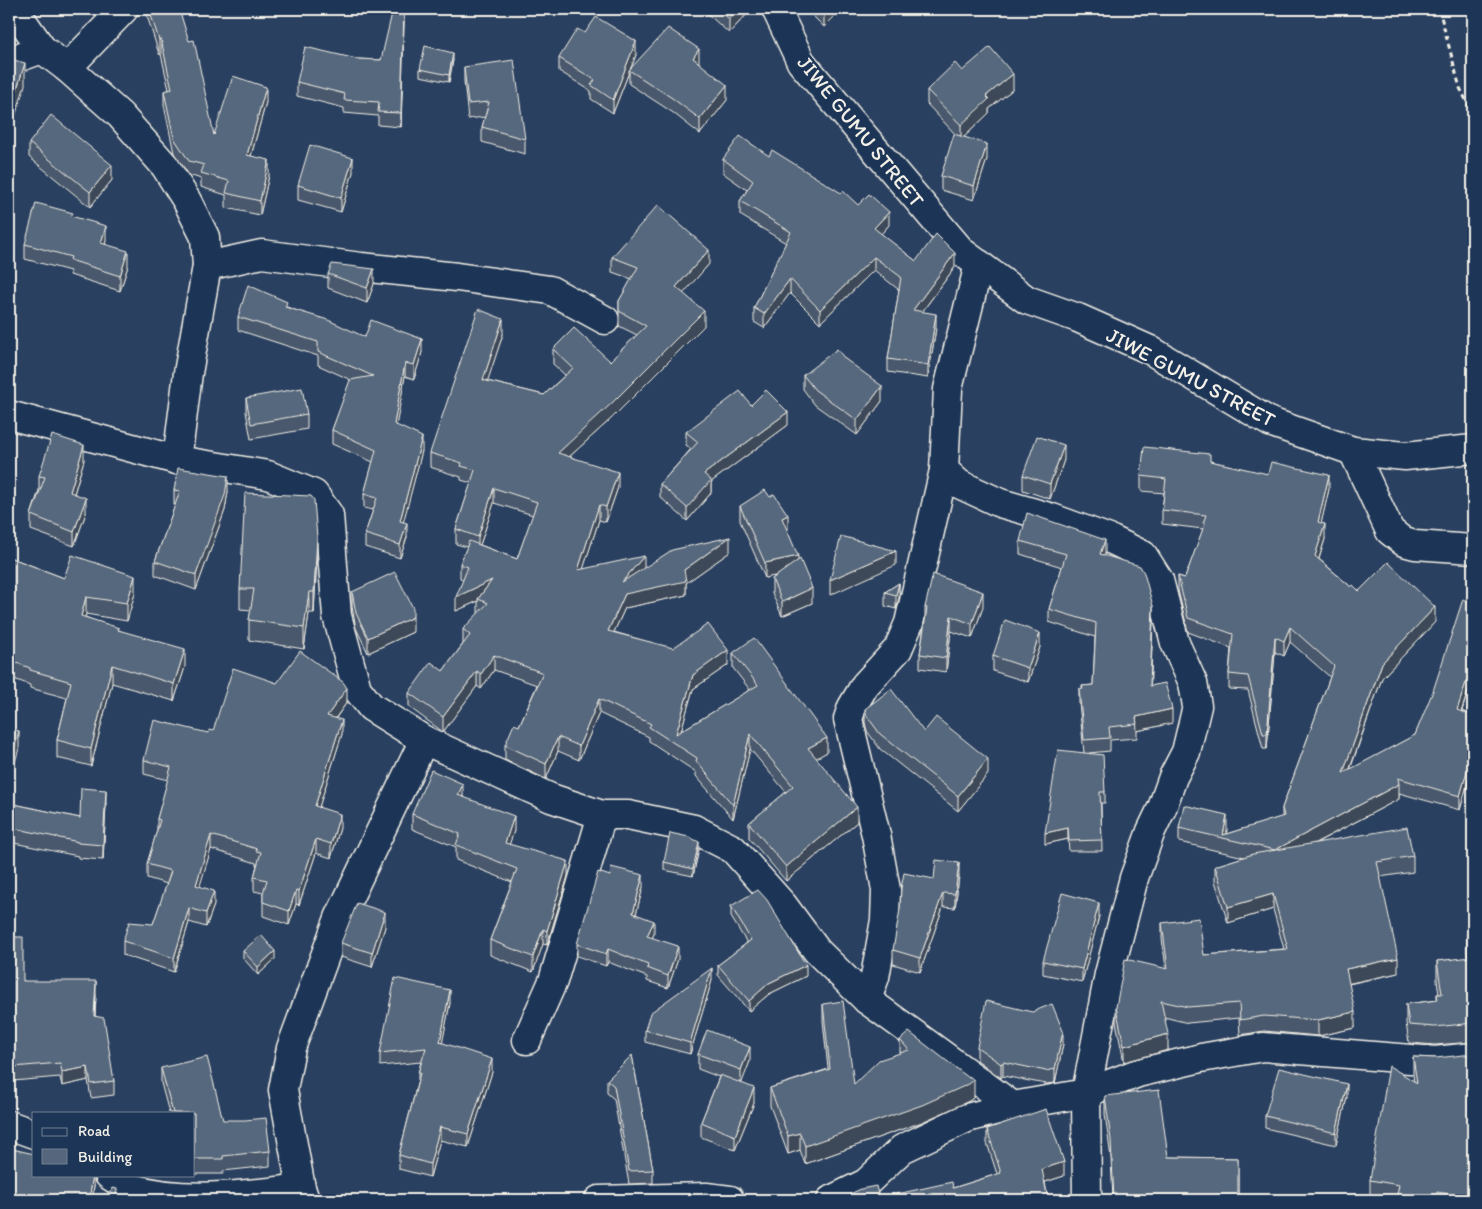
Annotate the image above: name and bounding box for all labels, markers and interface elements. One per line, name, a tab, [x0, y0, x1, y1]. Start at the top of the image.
street label: JIWE GUMU STREET	[792, 50, 930, 212]
street label: JIWE GUMU STREET	[1102, 322, 1280, 432]
legend	[32, 1112, 195, 1176]
text: Road	[78, 1122, 111, 1140]
text: Building	[78, 1148, 132, 1166]

